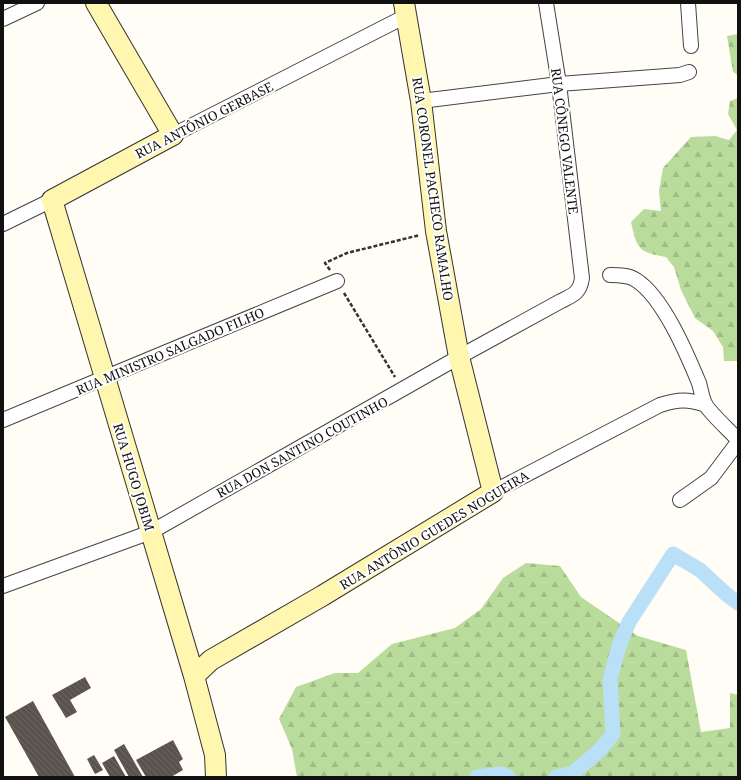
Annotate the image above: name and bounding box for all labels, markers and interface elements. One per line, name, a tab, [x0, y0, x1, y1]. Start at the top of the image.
street label: RUA CÔNEGO VALENTE	[547, 67, 583, 215]
street label: RUA CORONEL PACHECO RAMALHO	[408, 76, 458, 302]
street label: RUA ANTÔNIO GERBASE	[132, 77, 276, 163]
street label: RUA MINISTRO SALGADO FILHO	[73, 303, 267, 399]
street label: RUA DON SANTINO COUTINHO	[213, 392, 391, 502]
street label: RUA HUGO JOBIM	[109, 421, 159, 533]
street label: RUA ANTÔNIO GUEDES NOGUEIRA	[336, 466, 533, 594]

